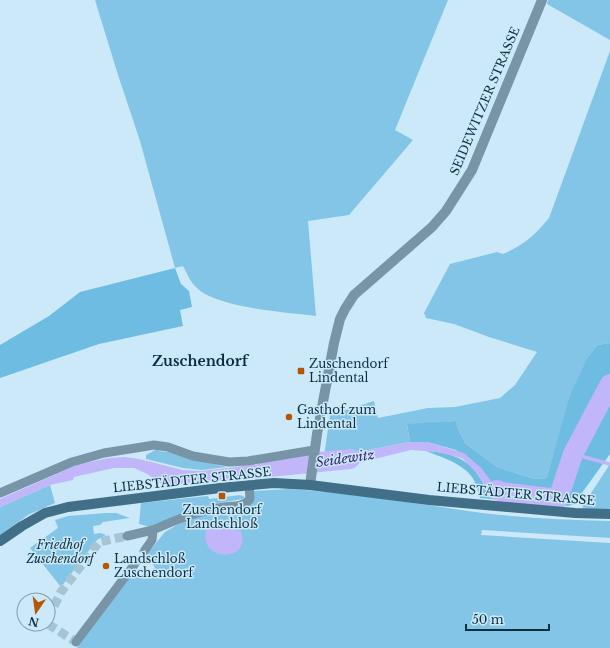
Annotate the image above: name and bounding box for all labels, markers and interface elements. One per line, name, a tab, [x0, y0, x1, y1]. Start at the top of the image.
street label: SEIDEWITZER STRASSE	[446, 24, 523, 177]
district label: Zuschendorf	[152, 352, 250, 370]
place label: Zuschendorf Lindental	[309, 356, 390, 385]
marker: Zuschendorf Lindental	[296, 366, 306, 376]
place label: Gasthof zum Lindental	[297, 402, 376, 431]
marker: Gasthof zum Lindental	[284, 412, 294, 422]
water label: Seidewitz	[315, 446, 376, 471]
street label: LIEBSTÄDTER STRASSE	[112, 463, 272, 495]
street label: LIEBSTÄDTER STRASSE	[436, 478, 596, 508]
marker: Zuschendorf Landschloß	[217, 491, 227, 501]
place label: Zuschendorf Landschloß	[182, 502, 264, 531]
park label: Friedhof Zuschendorf	[25, 537, 97, 566]
place label: Landschloß Zuschendorf	[114, 551, 195, 580]
marker: Landschloß Zuschendorf	[101, 561, 111, 571]
north arrow	[16, 592, 56, 632]
scale bar	[466, 606, 549, 632]
text: 50 m	[472, 612, 504, 627]
text: N	[26, 614, 40, 630]

